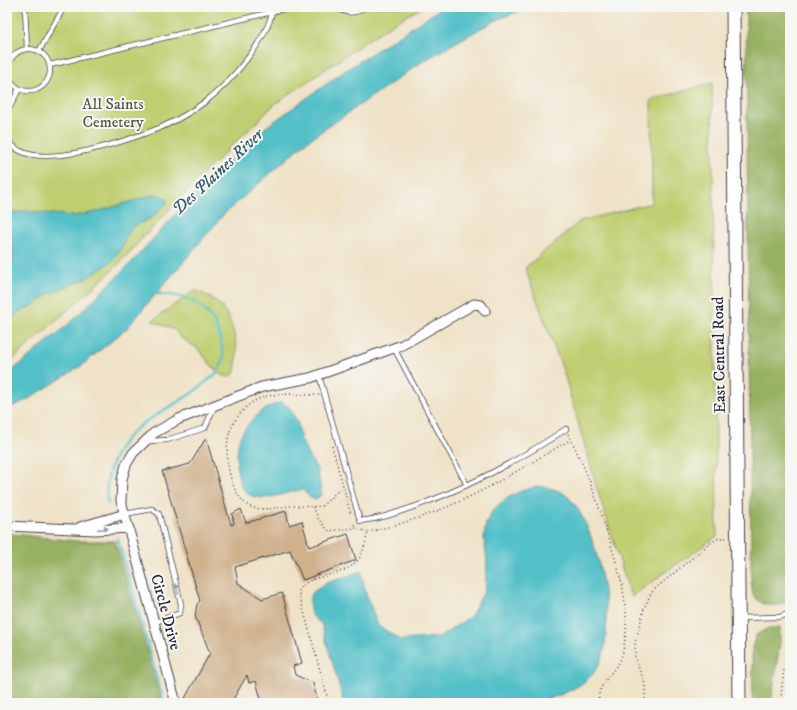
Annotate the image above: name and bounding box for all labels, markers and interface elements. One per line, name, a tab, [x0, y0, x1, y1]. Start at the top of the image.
park label: All Saints Cemetery	[82, 94, 144, 132]
water label: Des Plaines River	[168, 123, 270, 220]
street label: East Central Road	[708, 296, 730, 414]
one-way arrow	[97, 526, 109, 533]
street label: Circle Drive	[146, 572, 186, 653]
one-way arrow	[174, 583, 180, 595]

